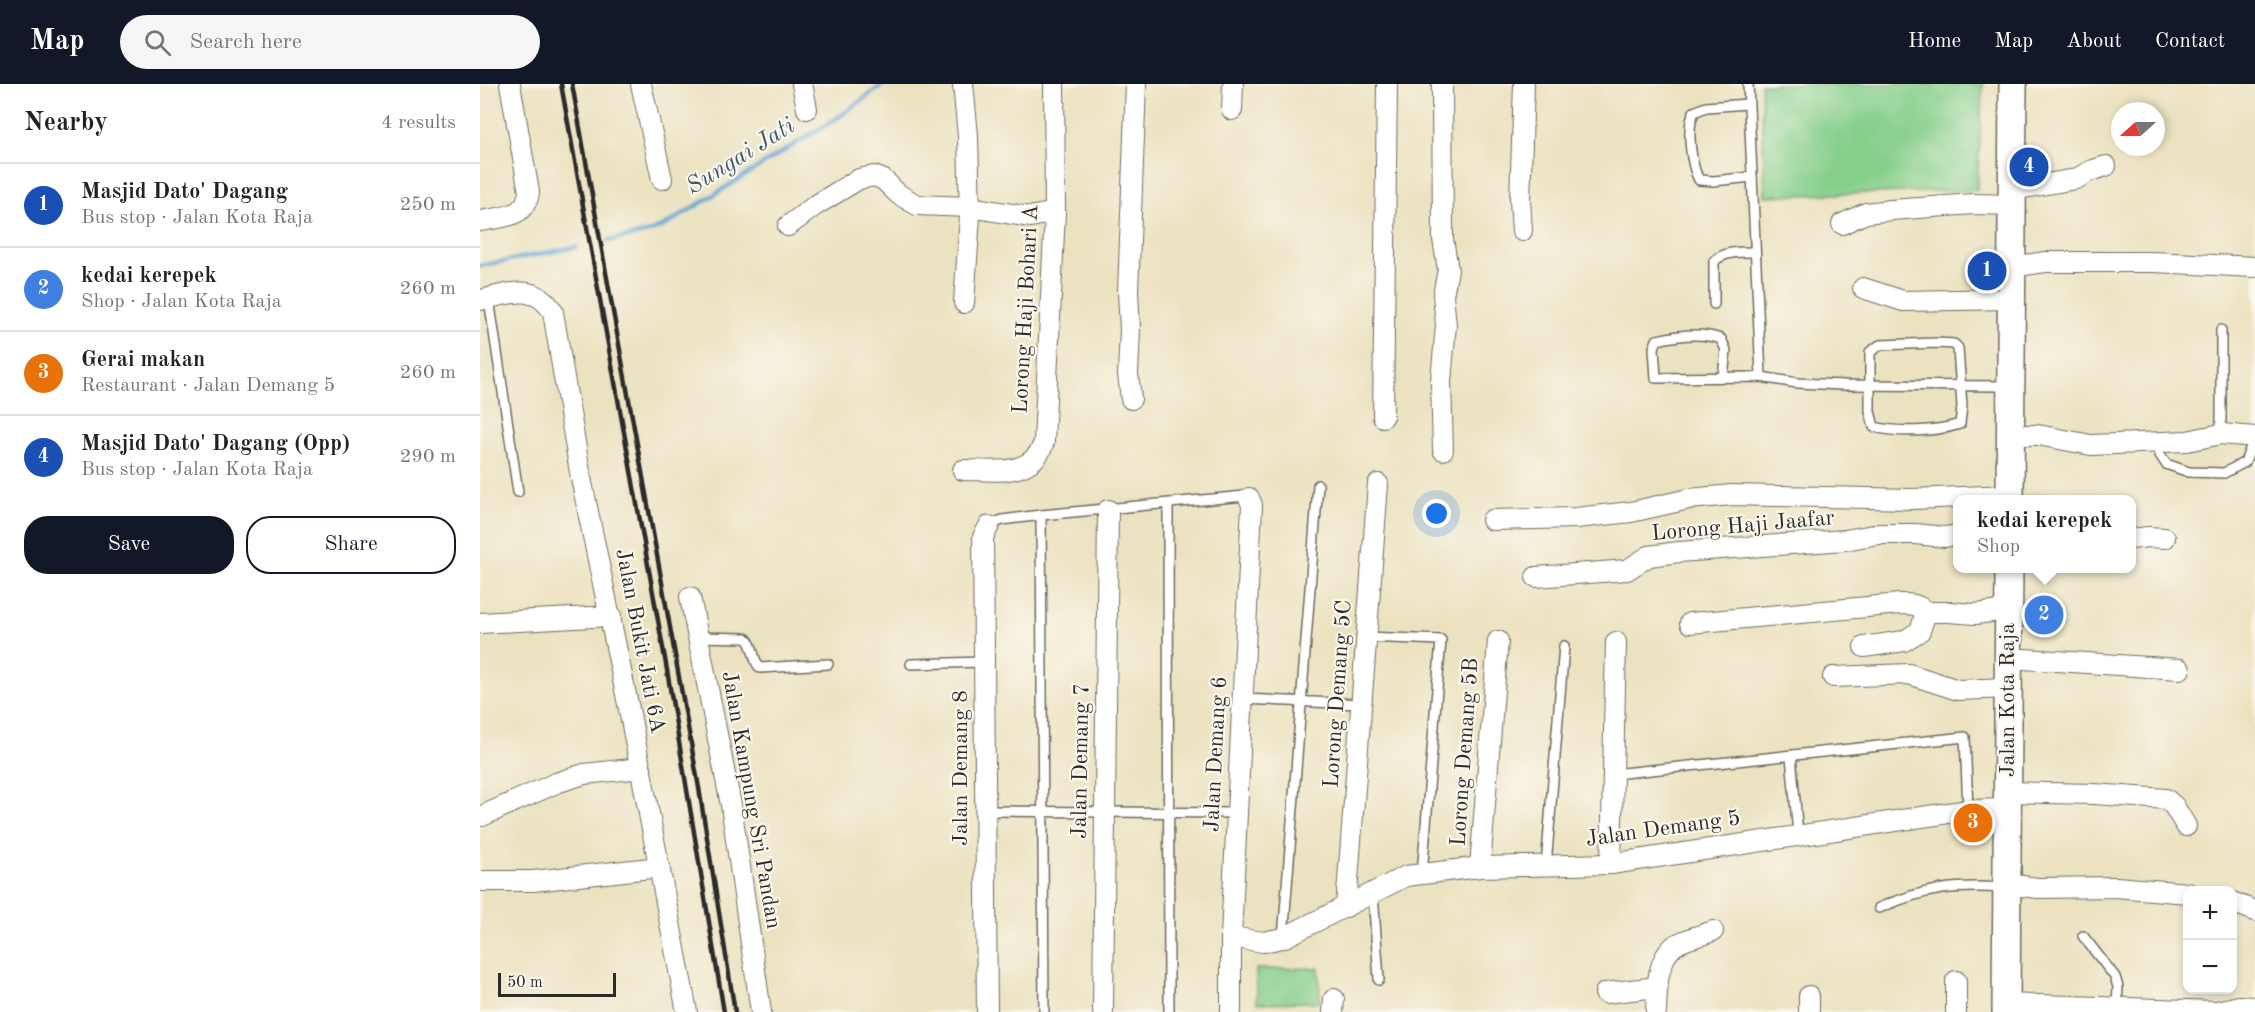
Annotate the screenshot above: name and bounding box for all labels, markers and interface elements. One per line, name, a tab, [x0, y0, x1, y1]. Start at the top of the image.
search box	[120, 15, 540, 69]
icon: search	[141, 26, 174, 59]
text: Map	[30, 28, 84, 56]
text: Search here	[189, 31, 302, 53]
text: Home	[1908, 31, 1961, 52]
text: Map	[1994, 31, 2033, 52]
text: About	[2066, 31, 2122, 52]
text: Contact	[2155, 31, 2225, 52]
north arrow	[2111, 102, 2165, 156]
text: Nearby	[24, 110, 108, 136]
text: 4 results	[381, 113, 456, 133]
water label: Sungai Jati	[682, 114, 800, 200]
pin: 4	[2010, 144, 2048, 190]
text: Masjid Dato' Dagang	[81, 181, 288, 203]
text: 1	[38, 195, 49, 215]
text: 250 m	[400, 195, 456, 215]
street label: Lorong Haji Bohari A	[1010, 204, 1042, 414]
text: Bus stop · Jalan Kota Raja	[81, 208, 313, 228]
pin: 1	[1968, 248, 2006, 294]
text: kedai kerepek	[81, 265, 217, 287]
text: 2	[38, 279, 49, 299]
text: 260 m	[400, 279, 456, 299]
text: Shop · Jalan Kota Raja	[81, 292, 282, 312]
text: Gerai makan	[81, 349, 205, 371]
text: 3	[38, 363, 49, 383]
text: 260 m	[400, 363, 456, 383]
text: Restaurant · Jalan Demang 5	[81, 376, 335, 396]
text: Masjid Dato' Dagang (Opp)	[81, 433, 350, 455]
text: 4	[38, 447, 49, 467]
text: 290 m	[400, 447, 456, 467]
text: Bus stop · Jalan Kota Raja	[81, 460, 313, 480]
popup	[1953, 495, 2136, 573]
your location	[1422, 499, 1451, 528]
street label: Lorong Haji Jaafar	[1651, 507, 1835, 545]
text: kedai kerepek	[1977, 510, 2112, 532]
button: Save	[24, 516, 234, 574]
button: Share	[246, 516, 456, 574]
text: Shop	[1977, 537, 2020, 557]
street label: Jalan Bukit Jati 6A	[611, 547, 669, 735]
pin: 2	[2024, 592, 2064, 638]
street label: Lorong Demang 5C	[1320, 599, 1356, 789]
street label: Jalan Kota Raja	[1997, 623, 2019, 777]
street label: Lorong Demang 5B	[1447, 657, 1483, 847]
street label: Jalan Kampung Sri Pandan	[717, 669, 785, 931]
street label: Jalan Demang 6	[1201, 676, 1231, 832]
street label: Jalan Demang 7	[1069, 683, 1093, 839]
street label: Jalan Demang 8	[950, 690, 972, 846]
pin: 3	[1954, 800, 1992, 846]
street label: Jalan Demang 5	[1584, 807, 1742, 851]
map controls	[2183, 886, 2237, 994]
button: +	[2183, 886, 2237, 940]
button: −	[2183, 940, 2237, 994]
scale bar	[498, 970, 616, 998]
text: 50 m	[507, 975, 543, 991]

